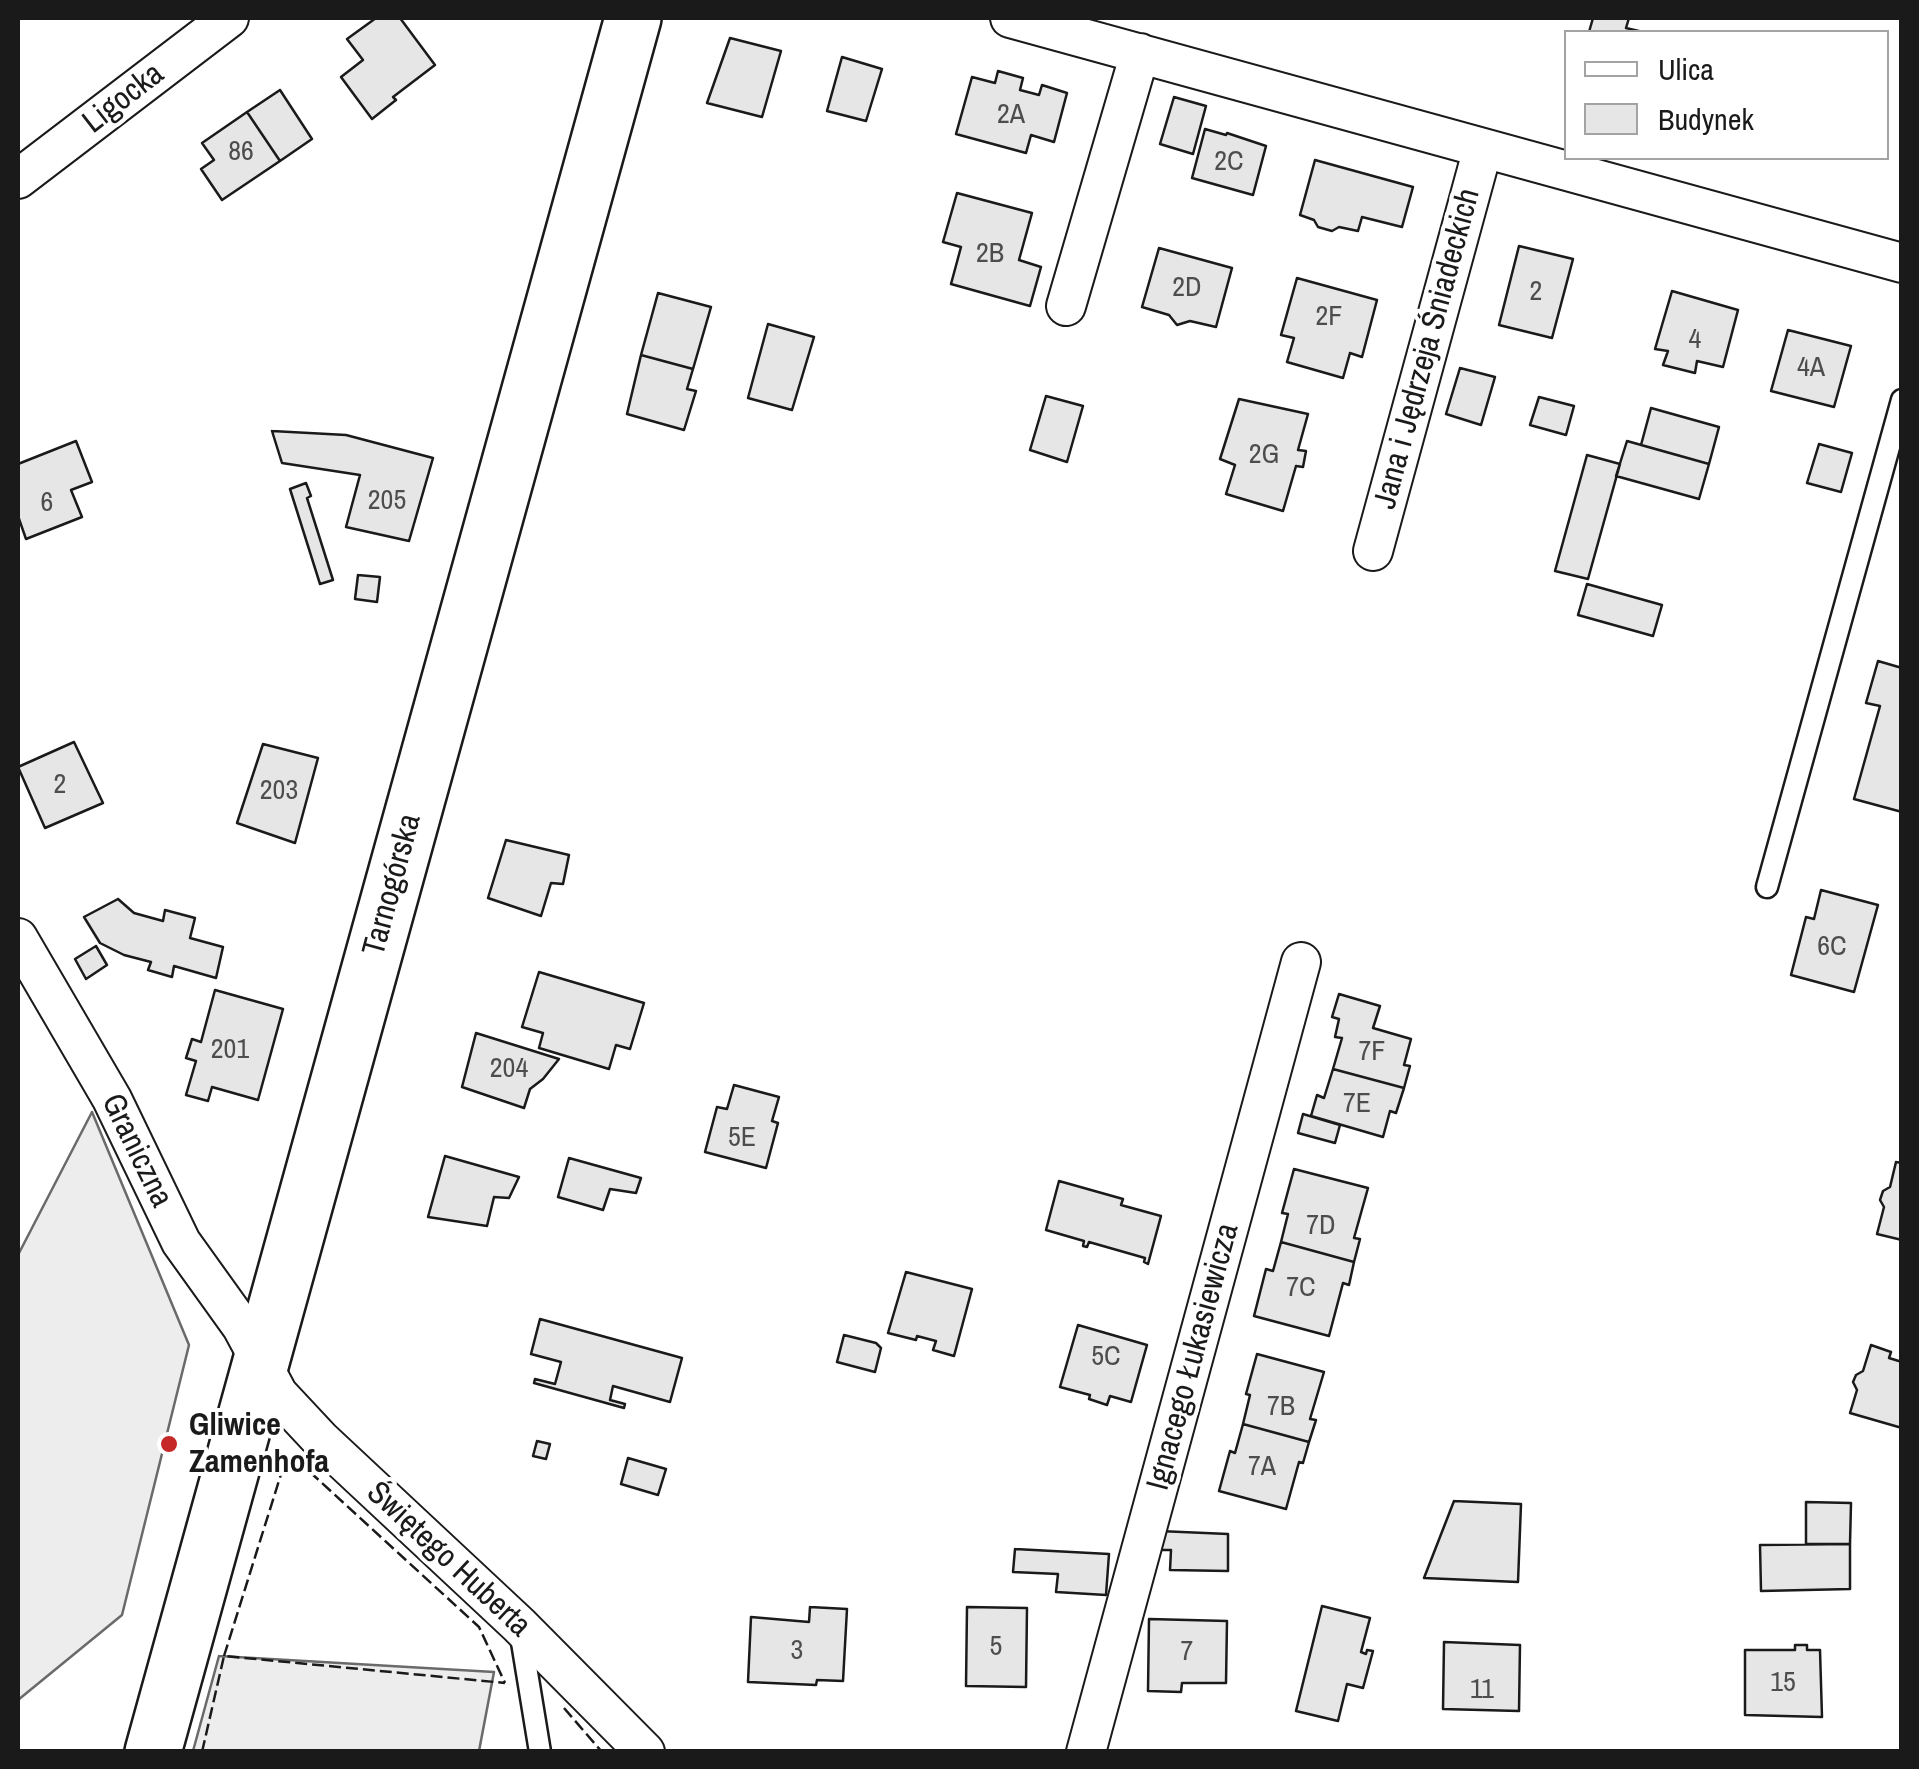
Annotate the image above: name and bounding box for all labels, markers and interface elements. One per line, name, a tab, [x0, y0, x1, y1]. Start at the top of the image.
legend	[1564, 30, 1889, 160]
text: Ulica	[1658, 49, 1714, 89]
street label: Ligocka	[76, 56, 172, 142]
house number: 2A	[997, 98, 1025, 132]
text: Budynek	[1658, 99, 1754, 139]
house number: 86	[228, 135, 254, 169]
house number: 2C	[1214, 145, 1244, 179]
street label: Jana i Jędrzeja Śniadeckich	[1367, 185, 1489, 513]
house number: 2B	[976, 237, 1004, 271]
house number: 2D	[1172, 271, 1202, 305]
house number: 2	[1530, 275, 1542, 309]
house number: 2F	[1316, 300, 1342, 334]
house number: 4	[1689, 323, 1701, 357]
house number: 4A	[1797, 351, 1825, 385]
house number: 2G	[1249, 438, 1279, 472]
house number: 205	[368, 484, 406, 518]
house number: 6	[41, 486, 53, 520]
house number: 2	[54, 768, 66, 802]
house number: 203	[260, 774, 298, 808]
street label: Tarnogórska	[356, 810, 430, 960]
house number: 6C	[1817, 930, 1847, 964]
house number: 201	[211, 1033, 249, 1067]
house number: 7F	[1359, 1035, 1385, 1069]
house number: 204	[490, 1052, 528, 1086]
house number: 7E	[1343, 1087, 1371, 1121]
street label: Graniczna	[92, 1088, 180, 1214]
house number: 5E	[728, 1121, 756, 1155]
house number: 7D	[1306, 1209, 1336, 1243]
street label: Ignacego Łukasiewicza	[1140, 1220, 1248, 1494]
house number: 7C	[1286, 1271, 1316, 1305]
house number: 5C	[1091, 1340, 1121, 1374]
house number: 7B	[1267, 1390, 1295, 1424]
place label: Gliwice Zamenhofa	[189, 1407, 329, 1482]
marker: Gliwice Zamenhofa	[158, 1433, 180, 1455]
house number: 7A	[1248, 1450, 1276, 1484]
street label: Świętego Huberta	[358, 1474, 538, 1646]
house number: 5	[990, 1630, 1002, 1664]
house number: 3	[791, 1634, 803, 1668]
house number: 7	[1181, 1635, 1193, 1669]
house number: 15	[1770, 1666, 1796, 1700]
house number: 11	[1470, 1673, 1494, 1707]

